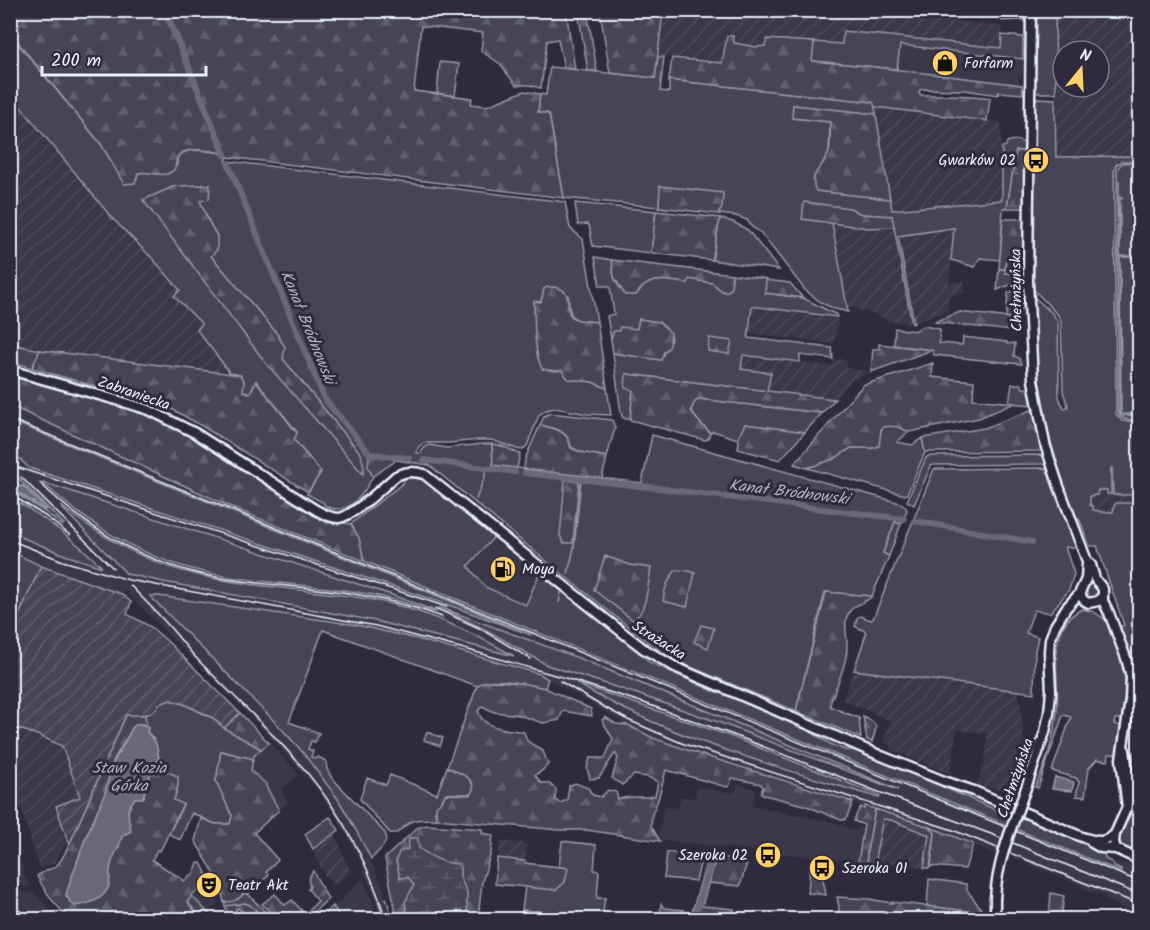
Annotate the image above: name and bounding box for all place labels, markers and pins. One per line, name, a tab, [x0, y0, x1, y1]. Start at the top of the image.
shop icon: Forfarm	[930, 48, 960, 78]
place label: Forfarm	[964, 52, 1013, 76]
bus stop icon: Gwarków 02	[1021, 145, 1051, 175]
place label: Gwarków 02	[939, 149, 1016, 173]
fuel station icon: Moya	[488, 554, 518, 584]
place label: Moya	[522, 558, 555, 582]
bus stop icon: Szeroka 02	[753, 840, 783, 870]
place label: Szeroka 02	[679, 844, 748, 868]
bus stop icon: Szeroka 01	[807, 853, 837, 883]
place label: Szeroka 01	[842, 857, 908, 881]
theatre icon: Teatr Akt	[194, 870, 224, 900]
place label: Teatr Akt	[228, 874, 289, 898]

